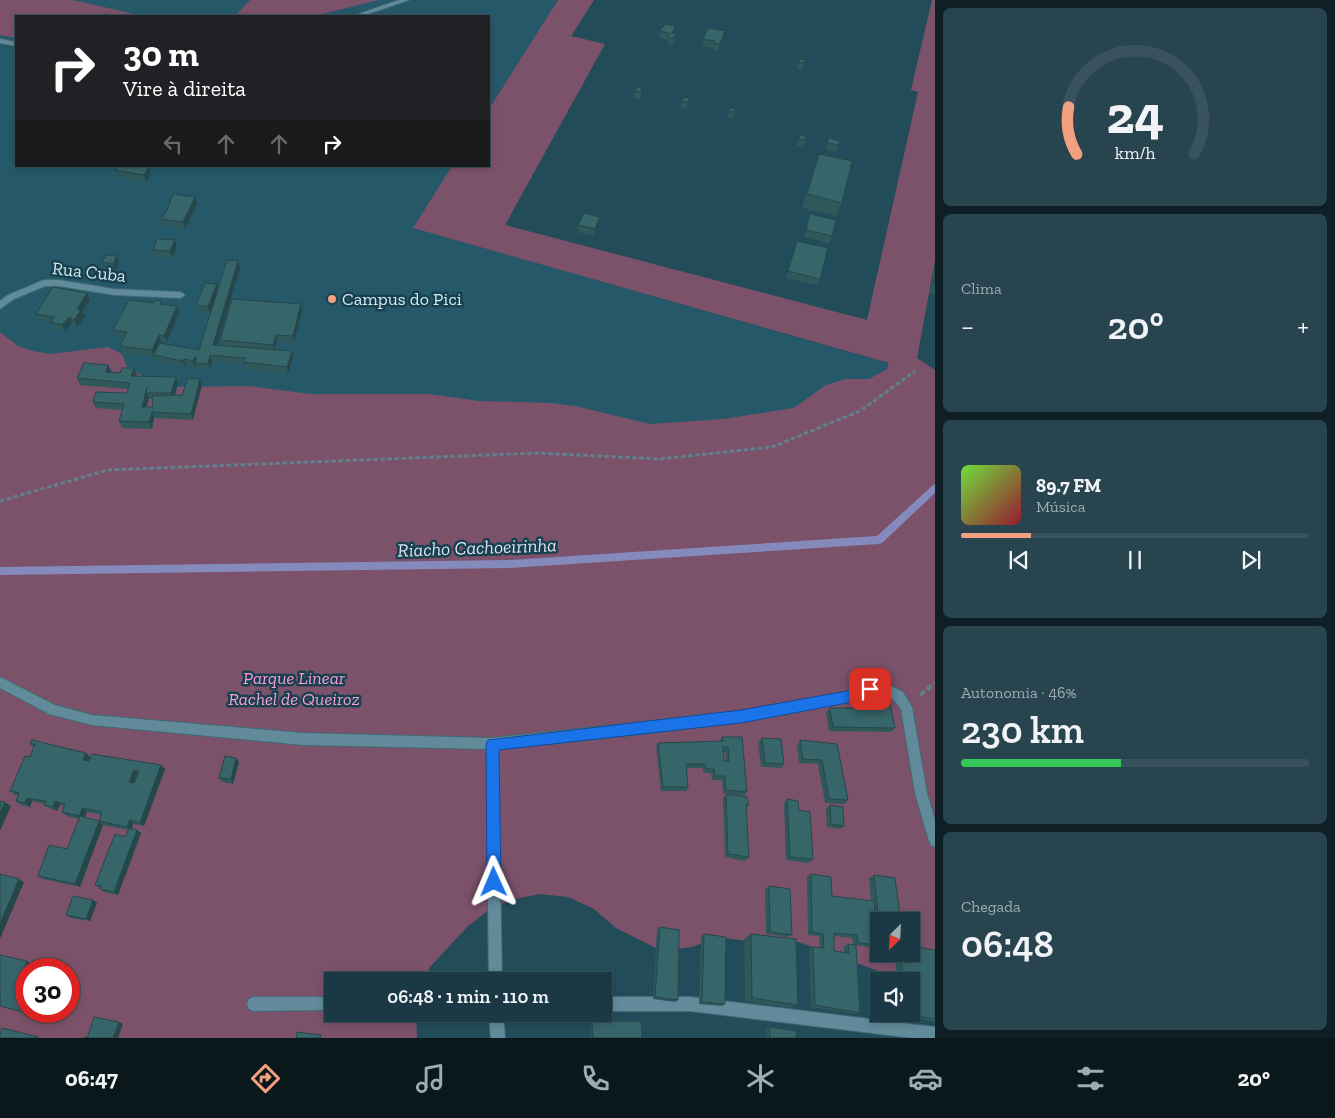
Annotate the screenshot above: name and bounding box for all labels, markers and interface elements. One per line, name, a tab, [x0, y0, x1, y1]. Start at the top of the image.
text: 30 m	[123, 33, 199, 75]
icon: right	[40, 35, 105, 100]
text: Vire à direita	[123, 75, 246, 102]
text: 24	[1106, 84, 1164, 146]
icon: left	[159, 130, 187, 158]
icon: ahead	[212, 130, 240, 158]
icon: ahead	[265, 130, 293, 158]
icon: right	[318, 130, 346, 158]
text: km/h	[1115, 142, 1155, 164]
street label: Rua Cuba	[51, 257, 127, 287]
text: Clima	[961, 279, 1002, 298]
place label: Campus do Pici	[342, 288, 462, 310]
marker: Campus do Pici	[326, 293, 338, 305]
text: 20°	[1108, 303, 1164, 349]
text: −	[961, 310, 974, 343]
text: +	[1297, 310, 1309, 343]
text: 89.7 FM	[1036, 474, 1101, 497]
text: Música	[1036, 497, 1085, 516]
water label: Riacho Cachoeirinha	[397, 533, 557, 562]
icon: previous	[1005, 546, 1033, 574]
icon: pause	[1121, 546, 1149, 574]
icon: next	[1237, 546, 1265, 574]
park label: Parque Linear Rachel de Queiroz	[228, 667, 360, 710]
pin	[849, 668, 891, 710]
icon: arrive	[856, 675, 884, 703]
text: Autonomia · 46%	[961, 683, 1077, 702]
text: 230 km	[961, 707, 1084, 753]
position arrow	[467, 855, 519, 907]
text: Chegada	[961, 897, 1021, 916]
north arrow	[870, 912, 920, 962]
map controls	[870, 912, 920, 1022]
text: 06:48	[961, 921, 1054, 967]
speed limit sign: 30	[15, 958, 80, 1023]
button: sound	[870, 972, 920, 1022]
text: 06:48 · 1 min · 110 m	[387, 985, 549, 1008]
icon: directions	[248, 1061, 283, 1096]
icon: music	[413, 1061, 448, 1096]
icon: phone	[578, 1061, 613, 1096]
icon: climate	[743, 1061, 778, 1096]
icon: car	[908, 1061, 943, 1096]
icon: filters	[1073, 1061, 1108, 1096]
text: 06:47	[65, 1065, 118, 1092]
text: 20°	[1237, 1065, 1270, 1092]

